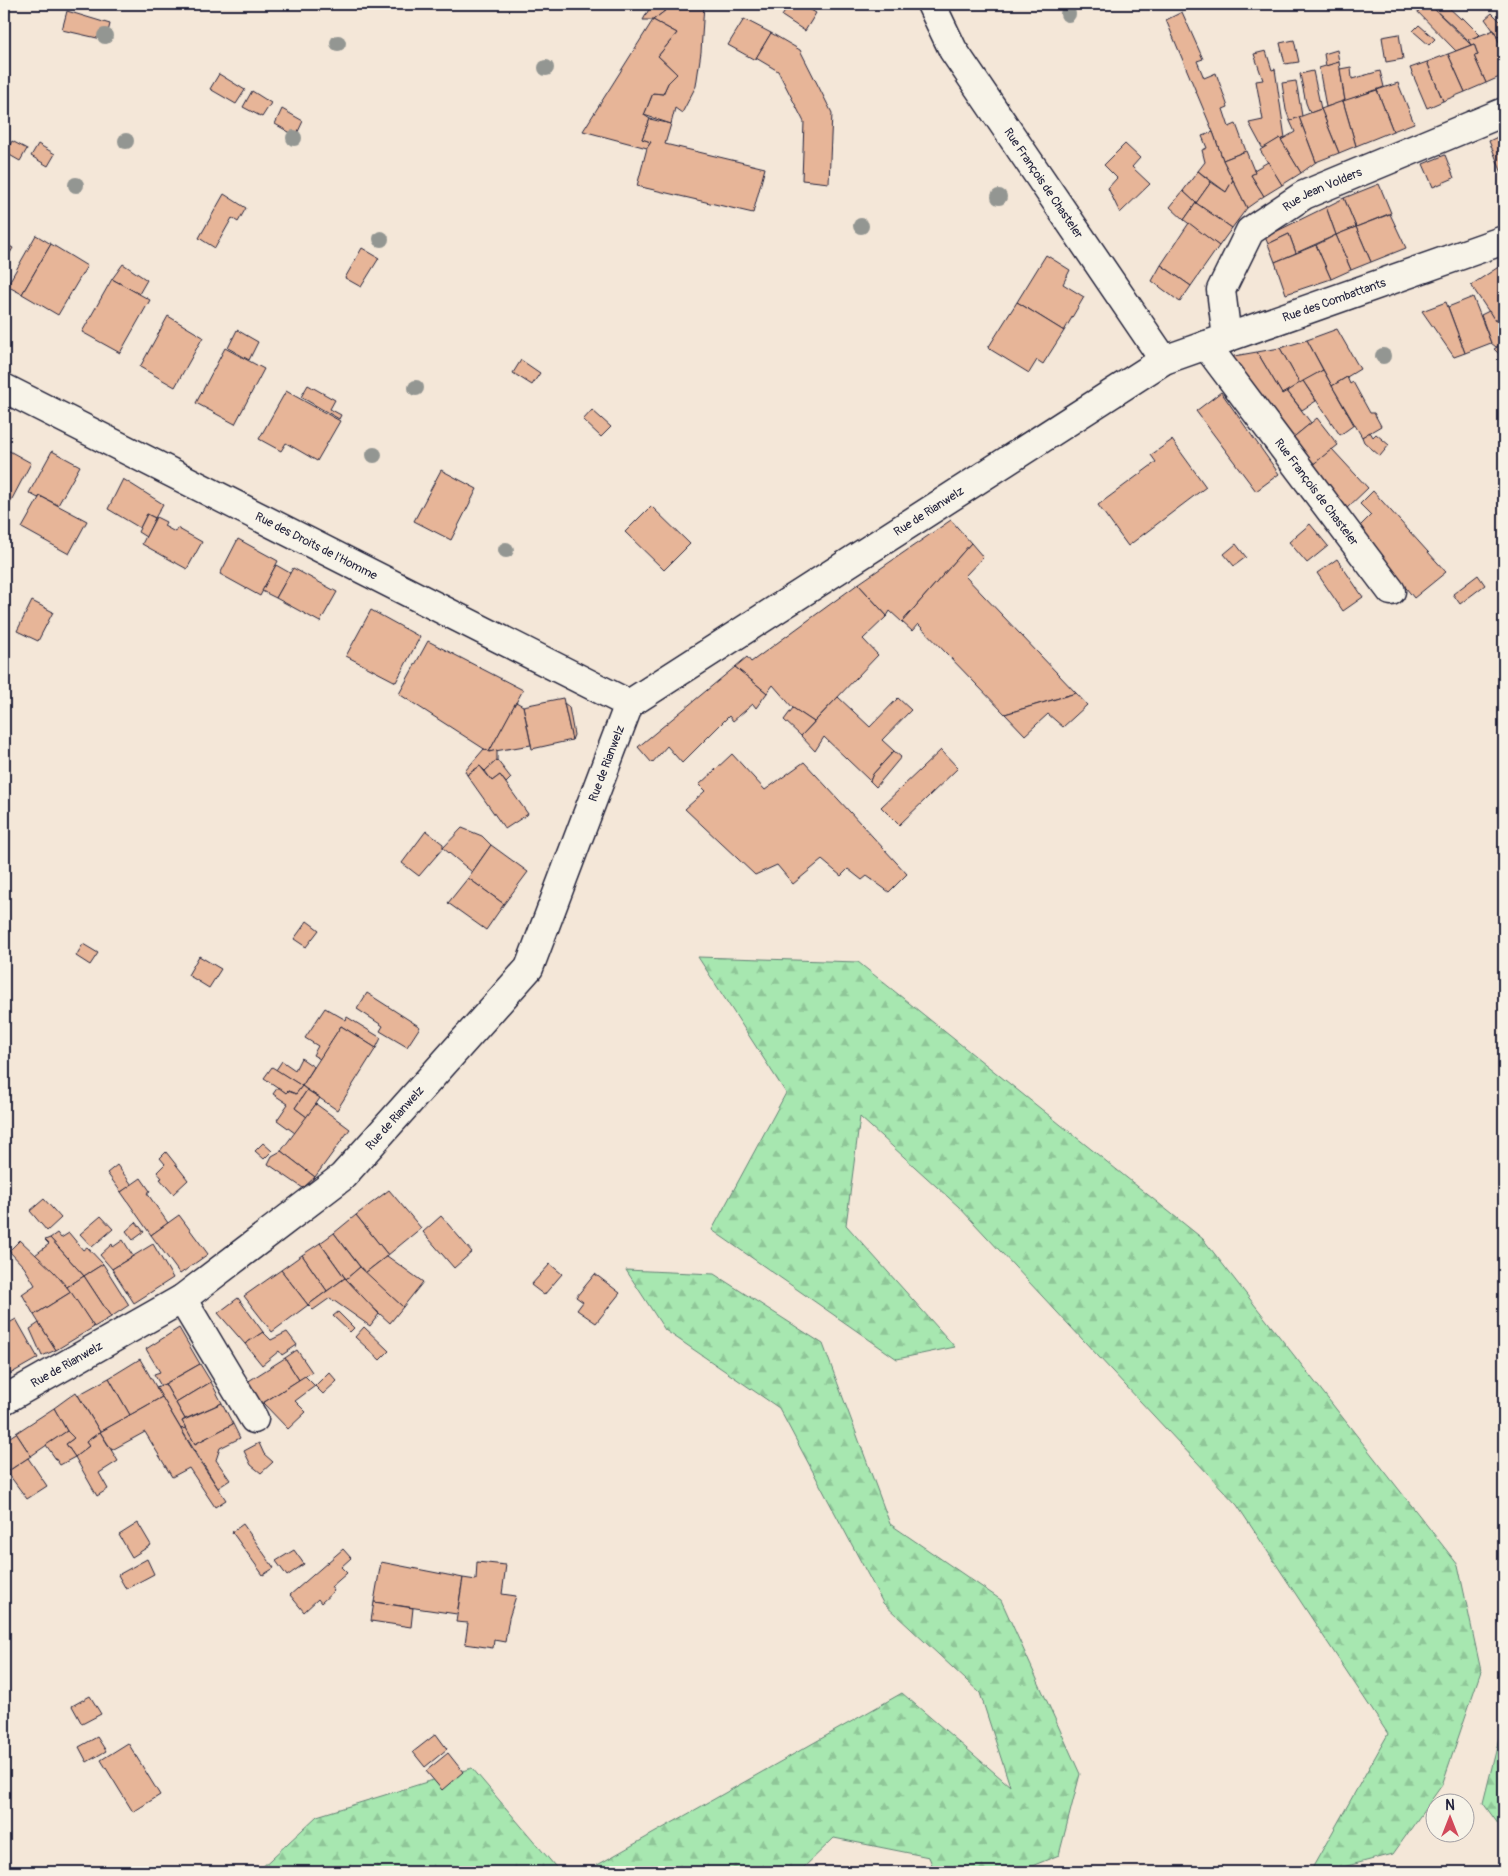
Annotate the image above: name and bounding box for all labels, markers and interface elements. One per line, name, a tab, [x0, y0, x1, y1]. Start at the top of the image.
street label: Rue François de Chasteler	[1000, 125, 1086, 242]
street label: Rue Jean Volders	[1280, 165, 1365, 215]
street label: Rue des Combattants	[1281, 275, 1388, 326]
street label: Rue François de Chasteler	[1271, 436, 1362, 549]
street label: Rue de Rianwelz	[891, 484, 967, 540]
street label: Rue des Droits de l'Homme	[252, 509, 380, 584]
street label: Rue de Rianwelz	[586, 723, 628, 804]
street label: Rue de Rianwelz	[363, 1083, 428, 1153]
street label: Rue de Rianwelz	[28, 1339, 106, 1391]
north arrow	[1426, 1794, 1476, 1844]
text: N	[1445, 1797, 1455, 1814]

